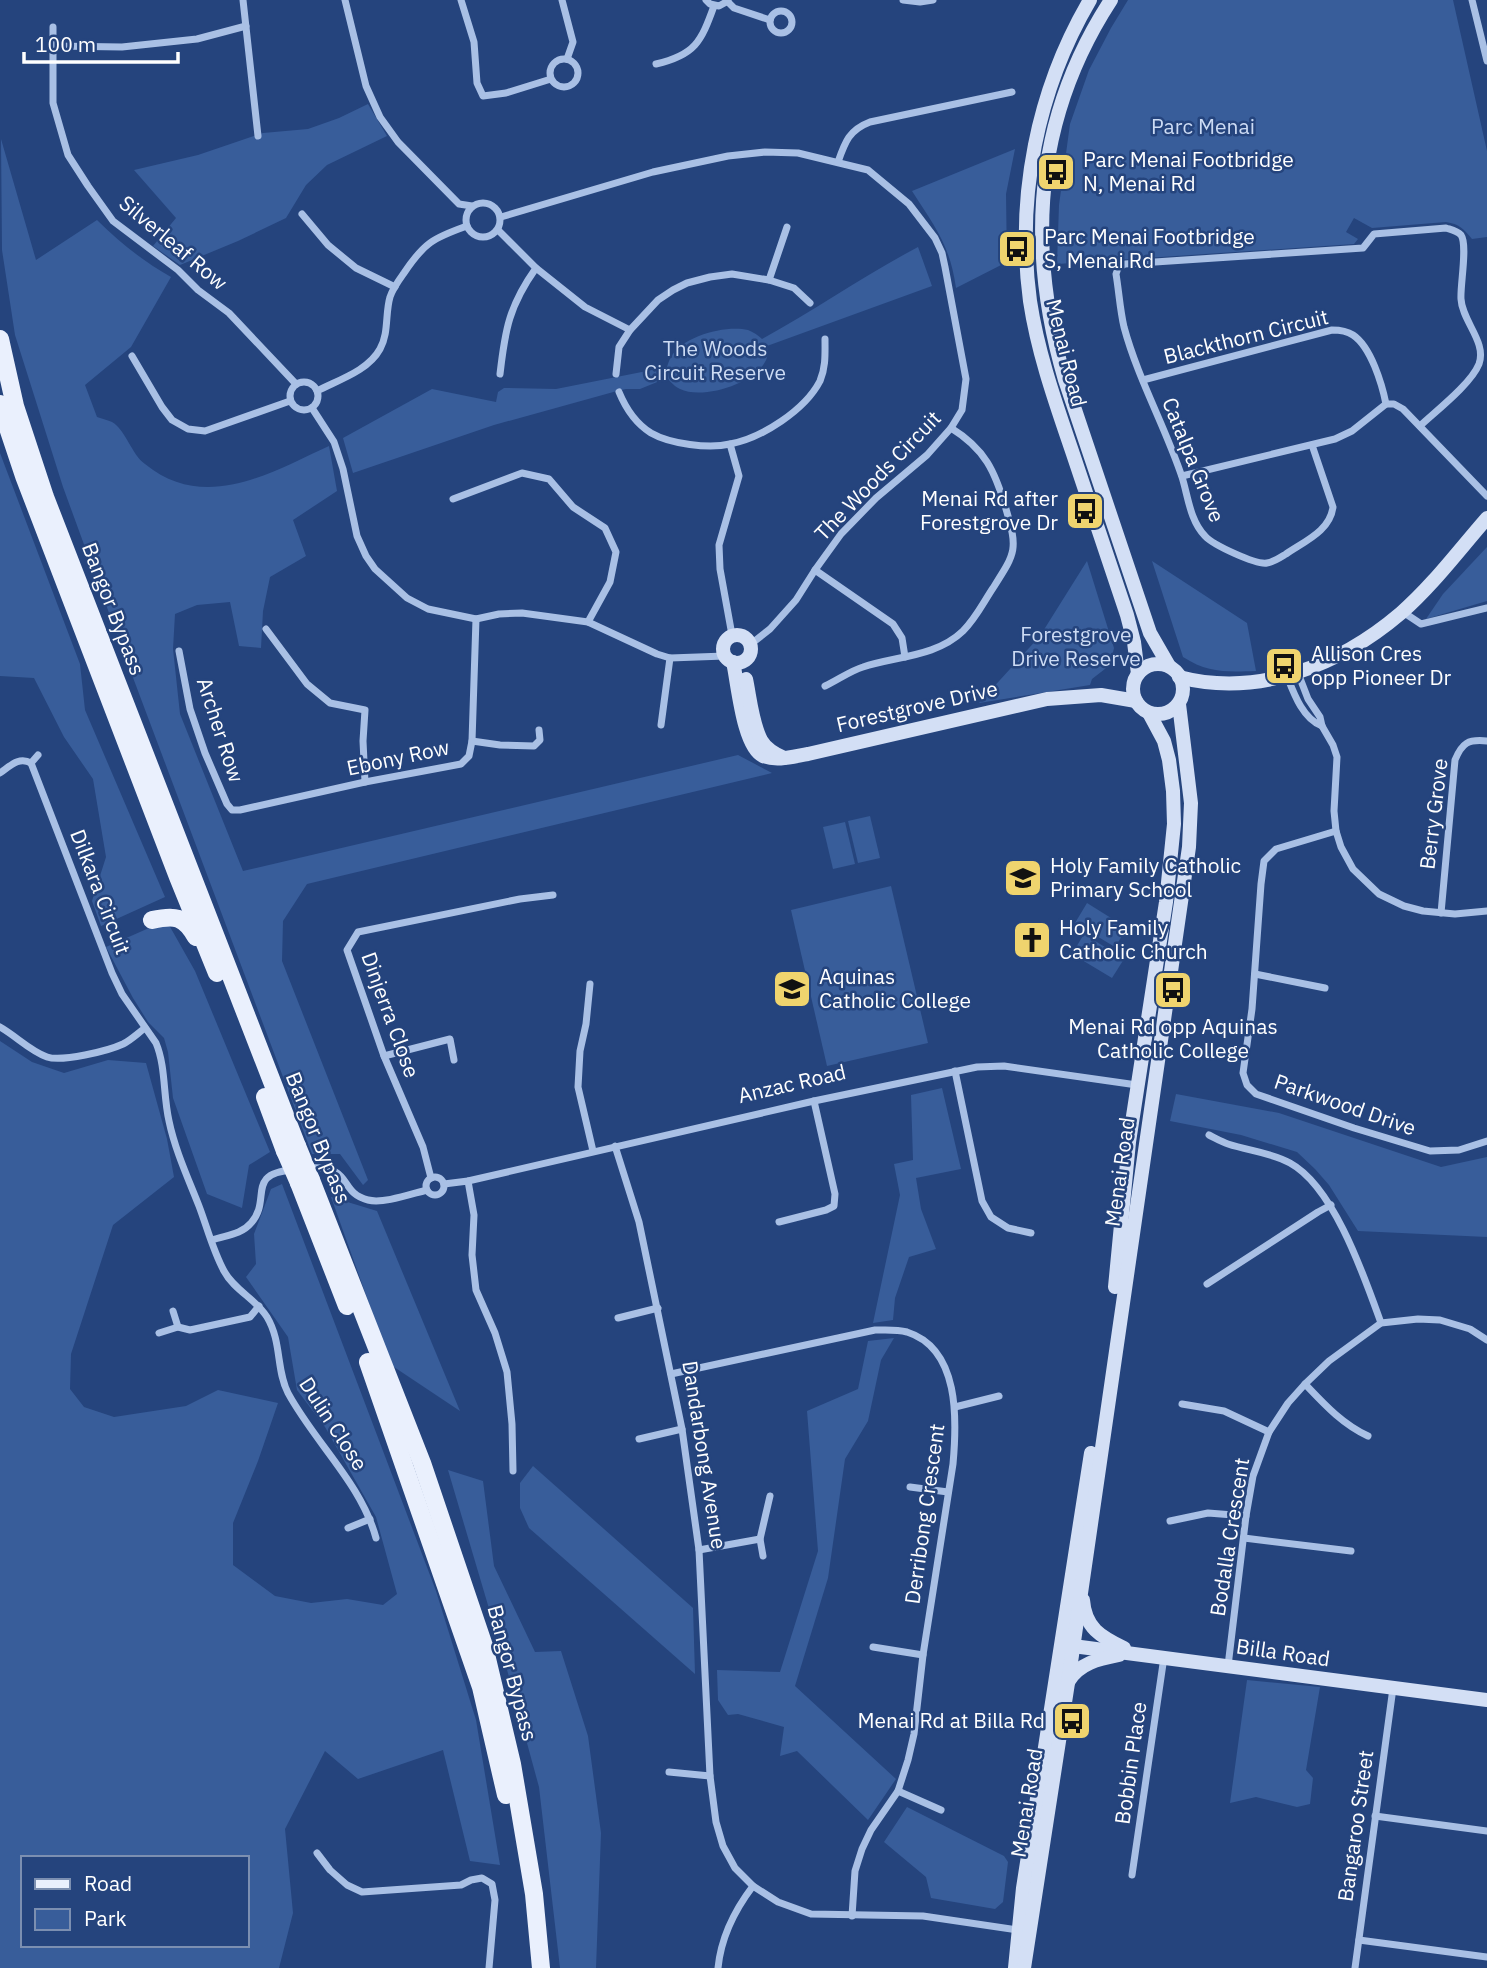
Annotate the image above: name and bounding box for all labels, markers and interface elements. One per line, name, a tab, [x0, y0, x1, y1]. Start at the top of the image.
scale bar	[24, 21, 178, 65]
text: 100 m	[35, 30, 96, 58]
park label: Parc Menai	[1151, 112, 1255, 140]
place label: Parc Menai Footbridge N, Menai Rd	[1083, 145, 1294, 197]
bus stop icon: Parc Menai Footbridge N, Menai Rd	[1035, 151, 1077, 193]
street label: Silverleaf Row	[114, 189, 234, 296]
place label: Parc Menai Footbridge S, Menai Rd	[1044, 222, 1255, 274]
bus stop icon: Parc Menai Footbridge S, Menai Rd	[996, 228, 1038, 270]
street label: Menai Road	[1040, 296, 1094, 410]
street label: Blackthorn Circuit	[1161, 302, 1331, 370]
park label: The Woods Circuit Reserve	[644, 334, 786, 386]
street label: Catalpa Grove	[1156, 393, 1232, 526]
street label: The Woods Circuit	[808, 404, 947, 546]
place label: Menai Rd after Forestgrove Dr	[920, 484, 1058, 536]
bus stop icon: Menai Rd after Forestgrove Dr	[1064, 490, 1106, 532]
street label: Bangor Bypass	[76, 538, 152, 679]
park label: Forestgrove Drive Reserve	[1011, 620, 1141, 672]
place label: Allison Cres opp Pioneer Dr	[1311, 639, 1452, 691]
bus stop icon: Allison Cres opp Pioneer Dr	[1263, 645, 1305, 687]
street label: Archer Row	[191, 674, 251, 786]
street label: Forestgrove Drive	[833, 674, 1000, 738]
street label: Ebony Row	[344, 732, 452, 782]
street label: Berry Grove	[1412, 757, 1454, 871]
street label: Dilkara Circuit	[64, 825, 138, 958]
place label: Holy Family Catholic Primary School	[1050, 851, 1241, 903]
school or university icon: Holy Family Catholic Primary School	[1002, 857, 1044, 899]
place label: Holy Family Catholic Church	[1059, 913, 1208, 965]
church icon: Holy Family Catholic Church	[1011, 919, 1053, 961]
street label: Dinjerra Close	[355, 948, 427, 1081]
place label: Aquinas Catholic College	[819, 962, 971, 1014]
school or university icon: Aquinas Catholic College	[771, 968, 813, 1010]
bus stop icon: Menai Rd opp Aquinas Catholic College	[1152, 969, 1194, 1011]
place label: Menai Rd opp Aquinas Catholic College	[1068, 1012, 1278, 1064]
street label: Anzac Road	[735, 1057, 849, 1109]
street label: Bangor Bypass	[280, 1067, 358, 1208]
street label: Parkwood Drive	[1271, 1067, 1420, 1141]
street label: Menai Road	[1097, 1115, 1141, 1228]
street label: Dandarbong Avenue	[676, 1359, 734, 1551]
street label: Dulin Close	[293, 1371, 374, 1476]
street label: Derribong Crescent	[897, 1422, 951, 1606]
street label: Bodalla Crescent	[1203, 1456, 1255, 1618]
street label: Bangor Bypass	[481, 1602, 545, 1744]
street label: Billa Road	[1234, 1632, 1332, 1672]
bus stop icon: Menai Rd at Billa Rd	[1051, 1700, 1093, 1742]
street label: Bobbin Place	[1108, 1700, 1152, 1826]
place label: Menai Rd at Billa Rd	[858, 1706, 1045, 1734]
street label: Menai Road	[1004, 1746, 1048, 1859]
street label: Bangaroo Street	[1331, 1748, 1380, 1903]
legend	[21, 1856, 248, 1947]
text: Road	[84, 1869, 132, 1897]
text: Park	[84, 1904, 127, 1932]

